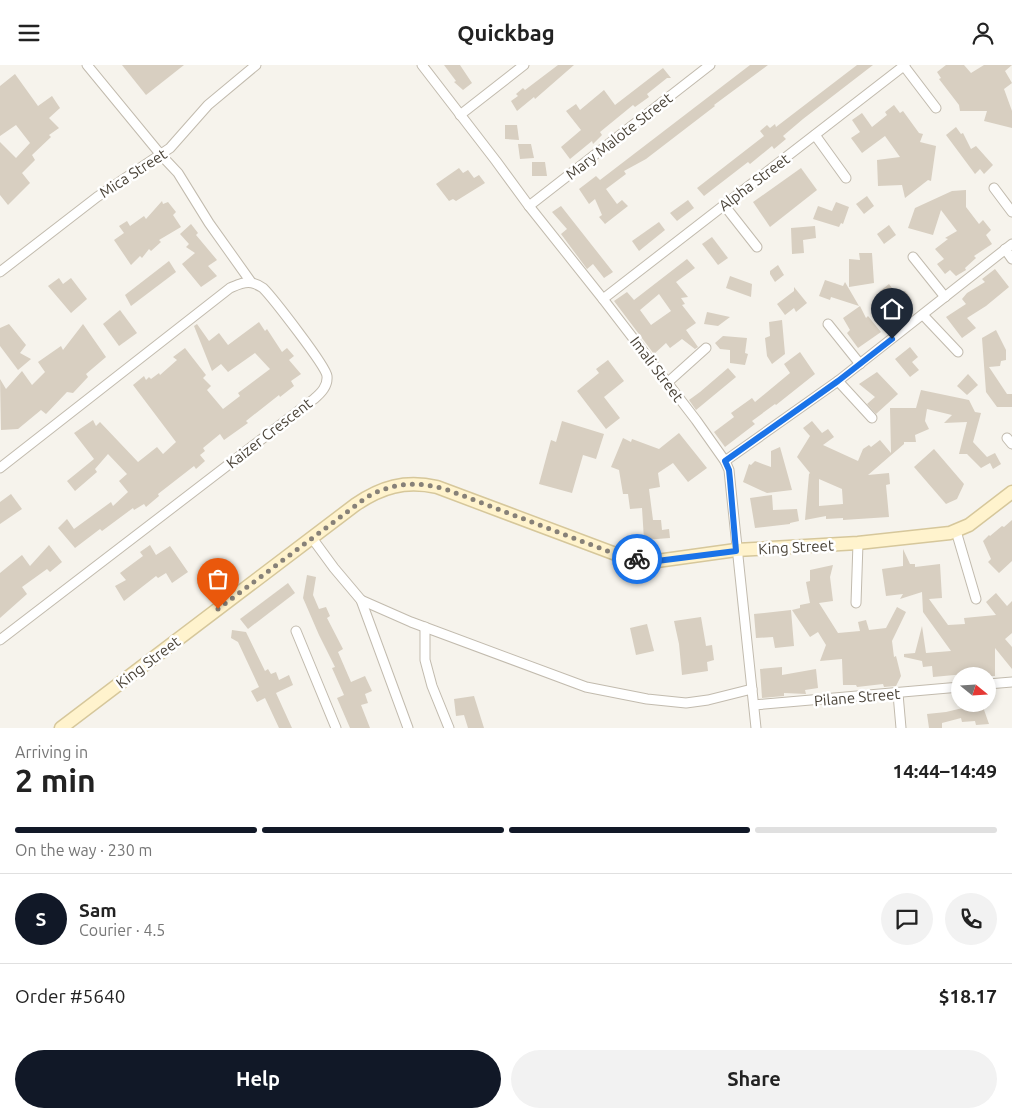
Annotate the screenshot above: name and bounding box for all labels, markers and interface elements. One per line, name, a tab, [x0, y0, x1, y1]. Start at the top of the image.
icon: menu	[15, 19, 43, 47]
icon: person	[969, 19, 997, 47]
text: Quickbag	[457, 20, 555, 45]
street label: Mary Malote Street	[562, 89, 676, 183]
street label: Mica Street	[96, 145, 170, 201]
street label: Alpha Street	[715, 150, 793, 214]
pin	[871, 288, 913, 339]
icon: home	[878, 295, 906, 323]
street label: Imali Street	[627, 333, 687, 405]
street label: Kaizer Crescent	[223, 394, 315, 472]
courier	[612, 534, 662, 584]
street label: King Street	[758, 537, 834, 557]
icon: bike	[623, 545, 651, 573]
pin	[197, 558, 239, 609]
icon: bag	[204, 565, 232, 593]
street label: King Street	[113, 632, 183, 692]
north arrow	[951, 667, 996, 713]
map controls	[951, 667, 996, 712]
street label: Pilane Street	[813, 685, 901, 709]
text: Arriving in	[15, 743, 88, 761]
text: 14:44–14:49	[892, 760, 997, 782]
text: 2 min	[15, 762, 96, 798]
text: On the way · 230 m	[15, 841, 152, 859]
button: chat	[881, 893, 933, 945]
button: phone	[945, 893, 997, 945]
text: Sam	[79, 899, 117, 921]
text: S	[36, 908, 46, 930]
text: Courier · 4.5	[79, 921, 165, 939]
text: Order #5640	[15, 985, 125, 1007]
text: $18.17	[939, 985, 997, 1007]
button: Help	[15, 1050, 501, 1108]
button: Share	[511, 1050, 997, 1108]

